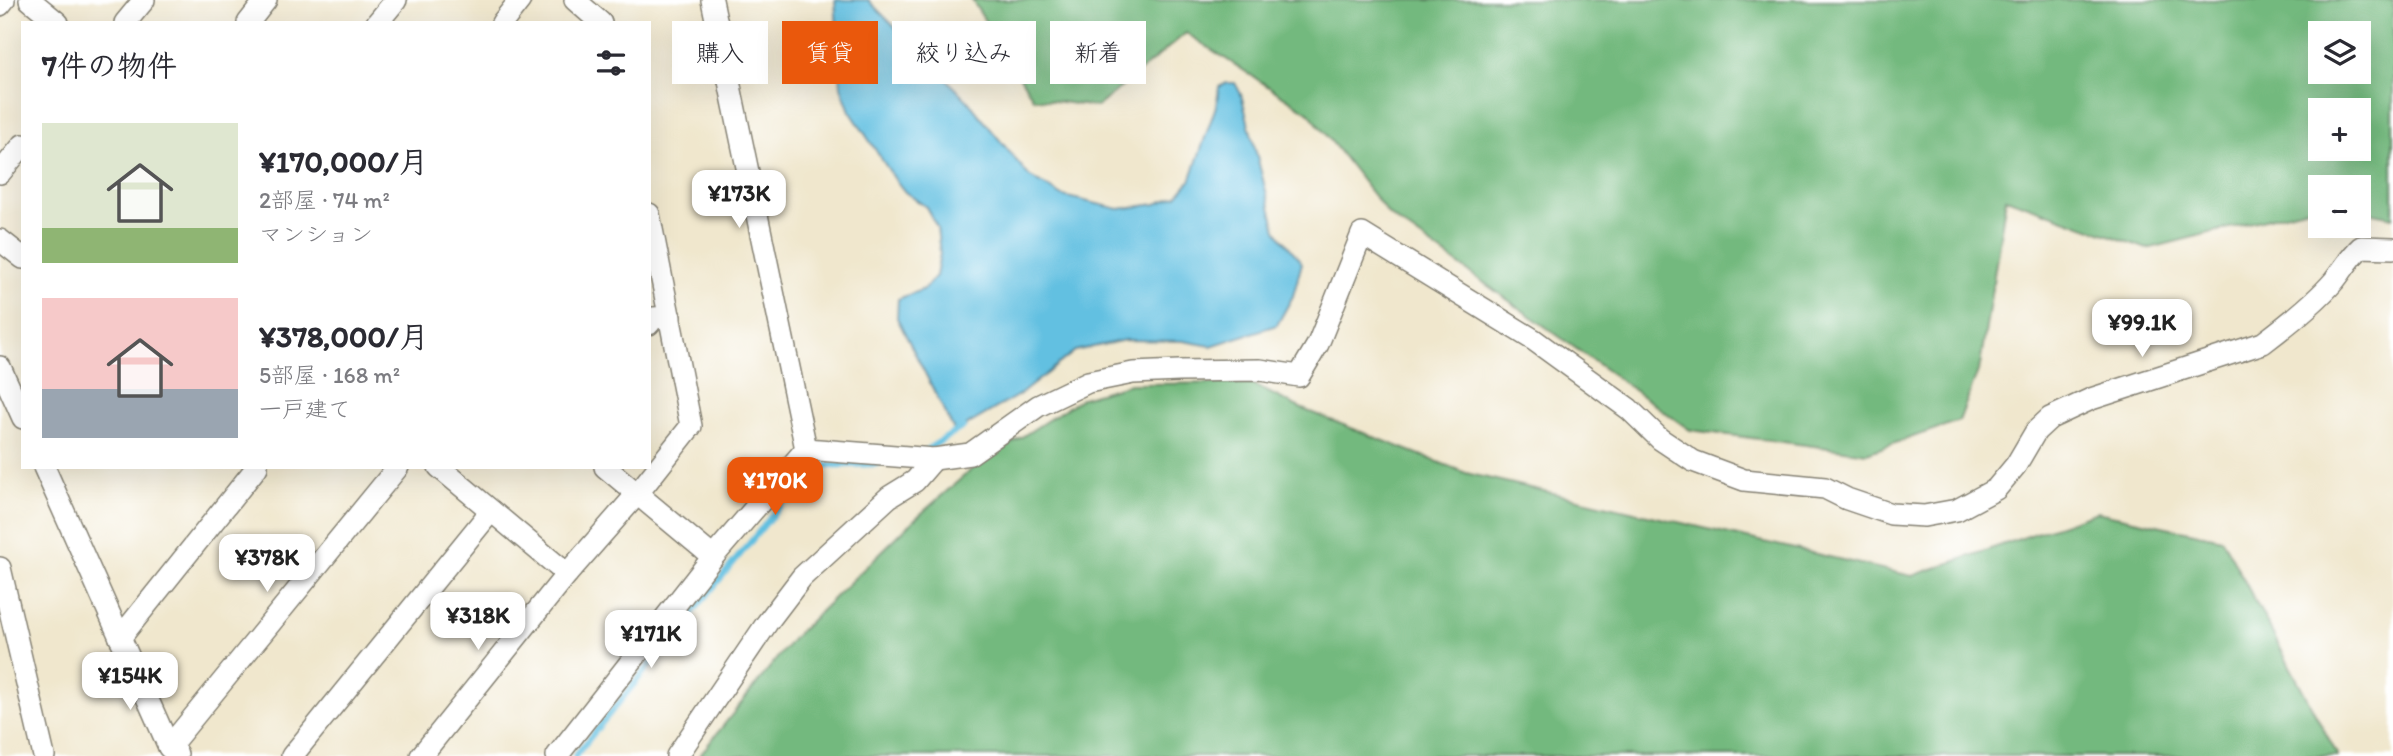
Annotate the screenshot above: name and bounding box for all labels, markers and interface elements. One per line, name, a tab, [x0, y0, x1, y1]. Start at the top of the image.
chip: 購入	[672, 21, 768, 84]
chip: 賃貸	[782, 21, 878, 84]
chip: 絞り込み	[892, 21, 1036, 84]
chip: 新着	[1050, 21, 1146, 84]
map controls	[2308, 21, 2371, 238]
button: layers	[2308, 21, 2371, 84]
icon: filters	[592, 44, 630, 82]
text: 7件の物件	[42, 47, 177, 84]
button: +	[2308, 98, 2371, 161]
text: ¥170,000/月	[259, 143, 428, 180]
icon: home	[98, 151, 182, 235]
pin: ¥173K	[690, 170, 788, 230]
button: −	[2308, 175, 2371, 238]
text: ¥173K	[708, 179, 770, 207]
text: 2部屋 · 74 m²	[259, 186, 390, 214]
text: マンション	[259, 220, 373, 248]
pin: ¥99.1K	[2085, 300, 2199, 359]
text: ¥99.1K	[2108, 308, 2176, 336]
text: ¥378,000/月	[259, 318, 429, 355]
icon: home	[98, 326, 182, 410]
text: 5部屋 · 168 m²	[259, 361, 400, 389]
text: 一戸建て	[259, 395, 351, 423]
pin: ¥170K	[726, 458, 824, 517]
text: ¥170K	[743, 466, 807, 494]
pin: ¥378K	[218, 534, 316, 594]
text: ¥378K	[235, 543, 299, 571]
pin: ¥318K	[429, 592, 527, 652]
text: ¥318K	[446, 601, 510, 629]
pin: ¥171K	[602, 610, 700, 670]
text: ¥171K	[621, 619, 681, 647]
pin: ¥154K	[81, 652, 179, 712]
text: ¥154K	[98, 661, 162, 689]

